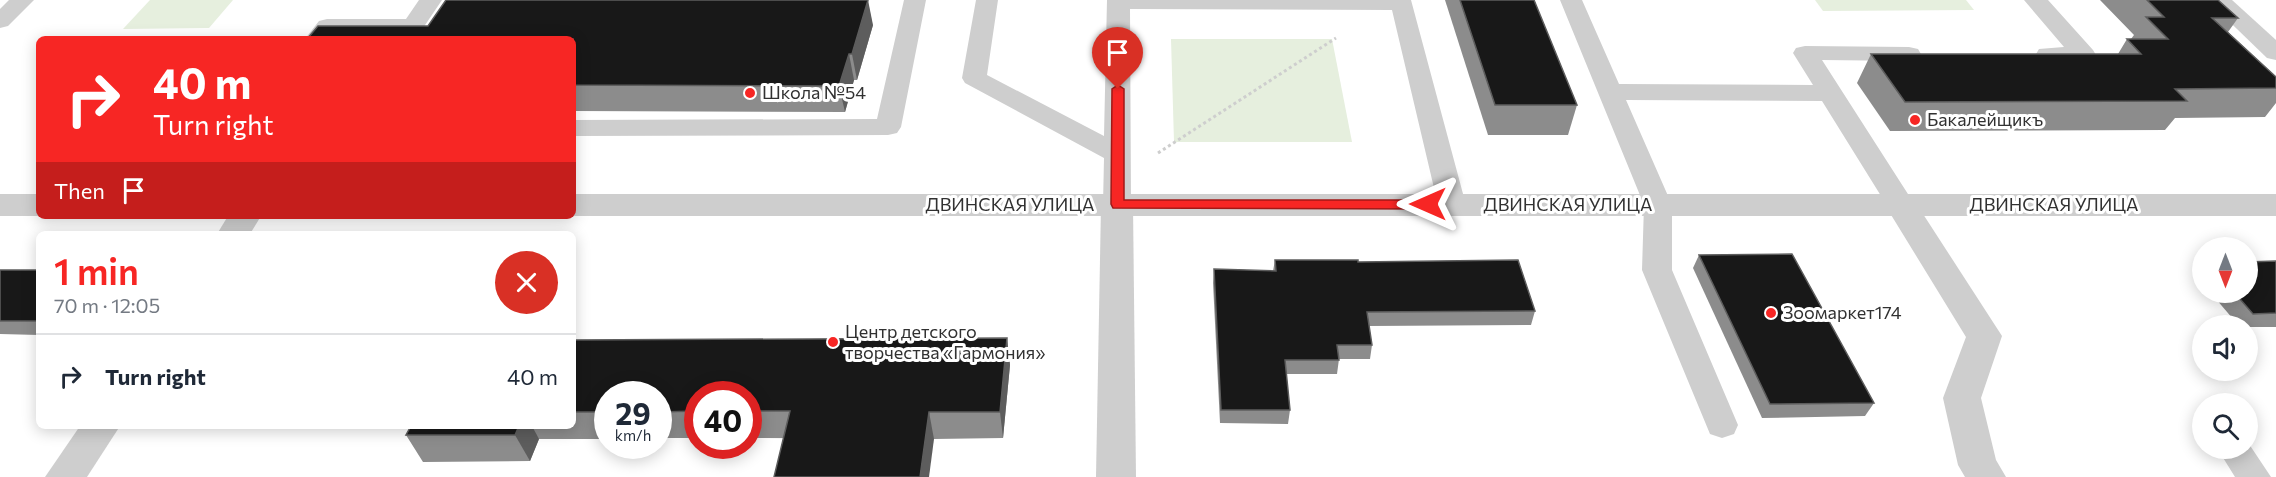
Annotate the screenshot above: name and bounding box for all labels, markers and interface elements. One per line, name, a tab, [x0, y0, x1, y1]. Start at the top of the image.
pin	[1092, 27, 1143, 89]
icon: arrive	[1101, 36, 1134, 69]
text: 40 m	[153, 56, 251, 108]
icon: right	[54, 60, 132, 138]
place label: Школа №54	[762, 81, 866, 103]
marker: Школа №54	[743, 86, 757, 100]
text: Turn right	[153, 108, 273, 141]
place label: Бакалейщикъ	[1927, 108, 2043, 130]
marker: Бакалейщикъ	[1908, 113, 1922, 127]
position arrow	[1396, 172, 1460, 236]
icon: arrive	[117, 174, 150, 207]
text: Then	[54, 177, 105, 204]
street label: ДВИНСКАЯ УЛИЦА	[926, 193, 1094, 215]
street label: ДВИНСКАЯ УЛИЦА	[1484, 193, 1652, 215]
street label: ДВИНСКАЯ УЛИЦА	[1970, 193, 2138, 215]
north arrow	[2192, 237, 2258, 303]
map controls	[2192, 237, 2258, 459]
text: 1 min	[54, 248, 139, 292]
button: close	[495, 251, 558, 314]
text: 70 m · 12:05	[54, 293, 160, 317]
place label: Зоомаркет174	[1783, 301, 1902, 323]
marker: Зоомаркет174	[1764, 306, 1778, 320]
button: sound	[2192, 315, 2258, 381]
place label: Центр детского творчества «Гармония»	[845, 320, 1046, 363]
marker: Центр детского творчества «Гармония»	[826, 335, 840, 349]
icon: right	[54, 360, 87, 393]
text: Turn right	[105, 363, 206, 390]
text: 40 m	[507, 363, 558, 390]
speed limit sign: 40	[684, 381, 762, 459]
button: search	[2192, 393, 2258, 459]
text: 29	[615, 394, 651, 431]
text: km/h	[615, 426, 651, 444]

